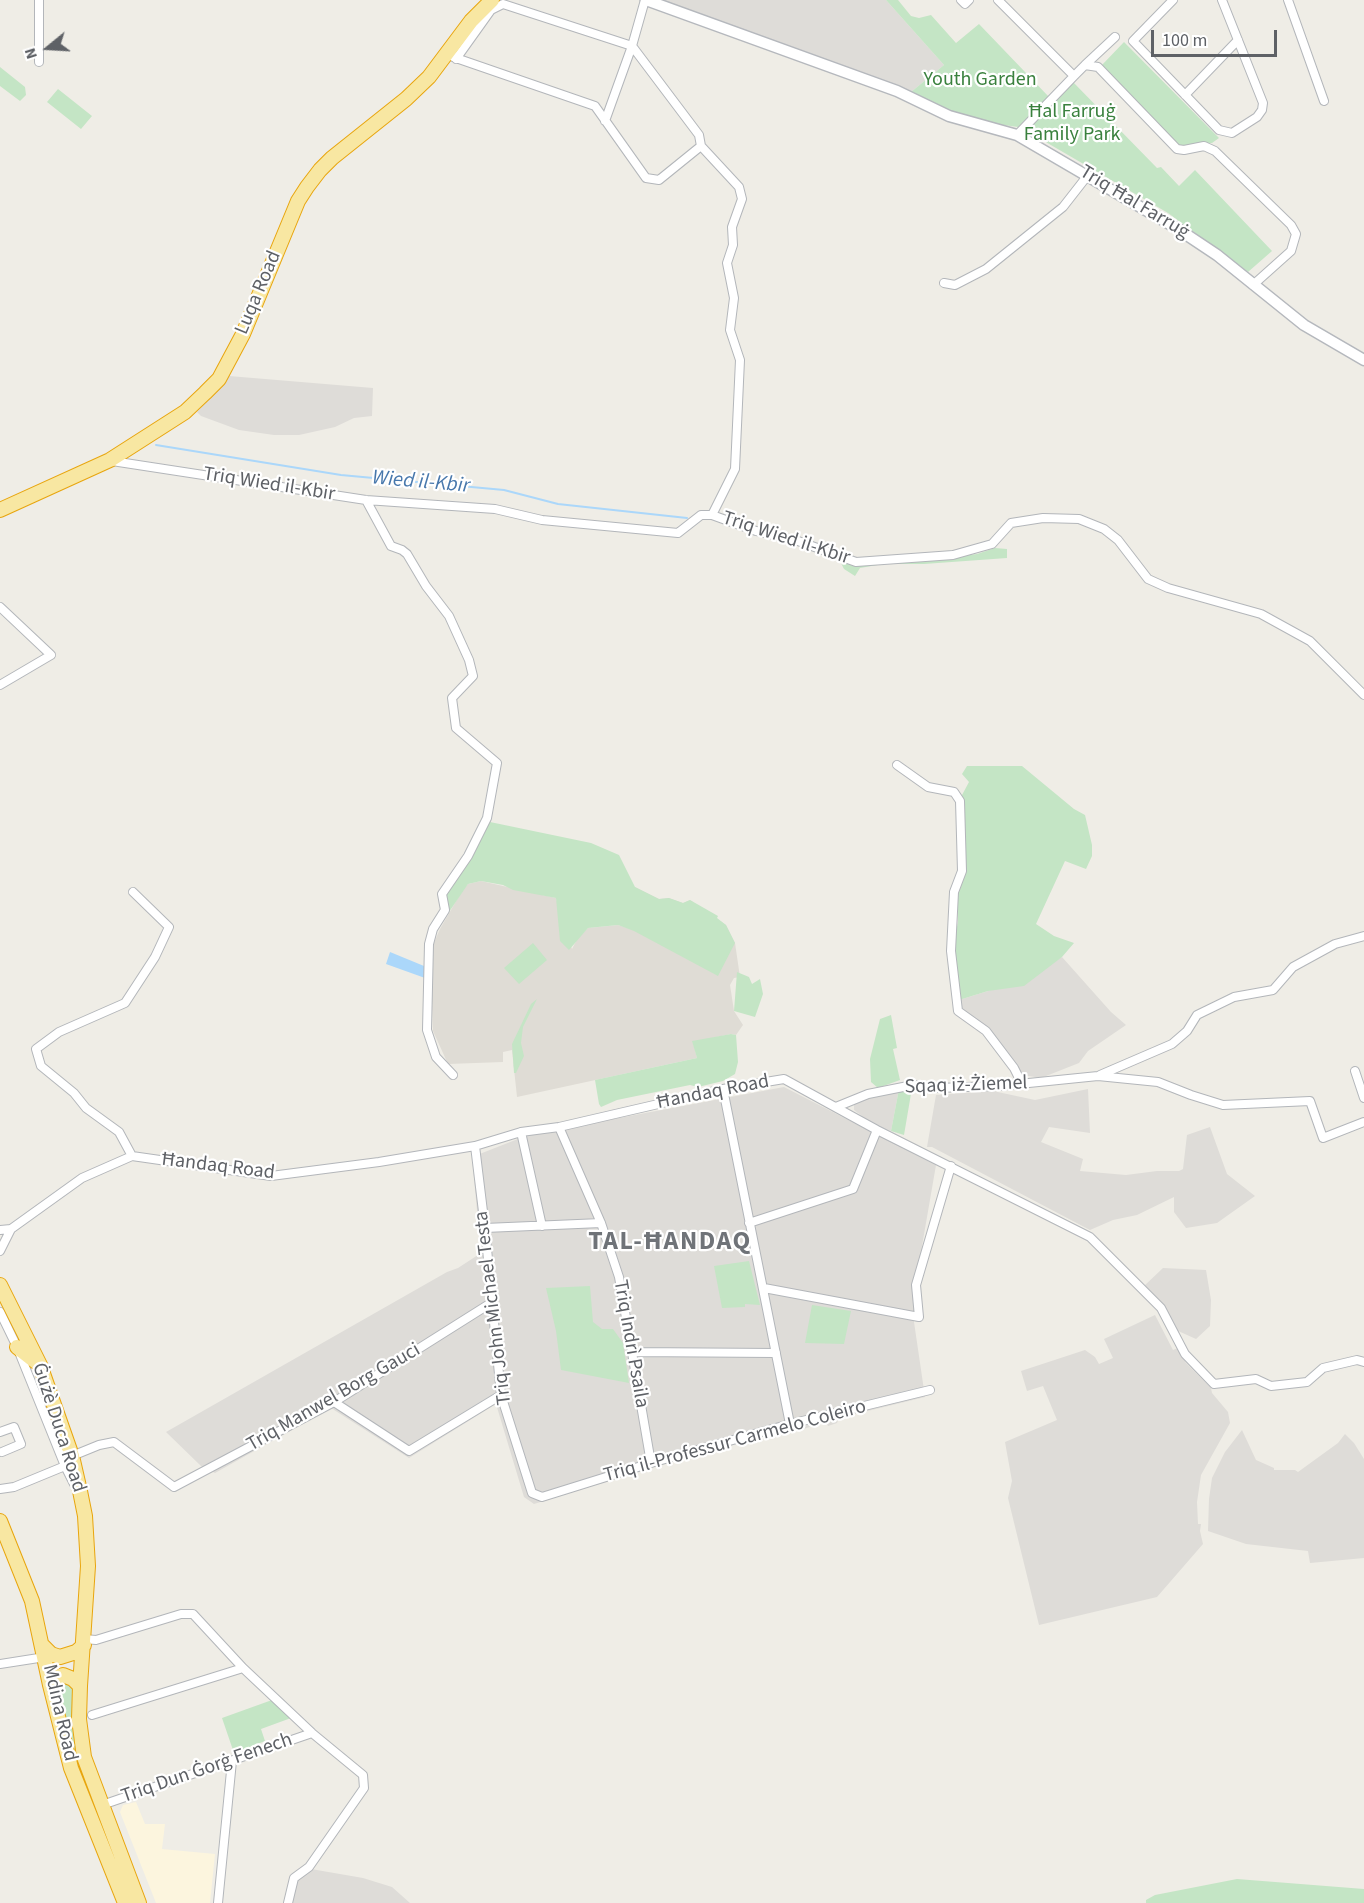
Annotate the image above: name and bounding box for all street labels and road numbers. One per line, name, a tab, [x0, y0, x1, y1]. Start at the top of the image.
street label: Triq Ħal Farruġ	[1075, 161, 1193, 245]
street label: Luqa Road	[231, 248, 287, 338]
street label: Triq Wied il-Kbir	[201, 463, 337, 507]
street label: Triq Wied il-Kbir	[719, 507, 853, 571]
street label: Ħandaq Road	[655, 1070, 771, 1116]
street label: Sqaq iż-Żiemel	[904, 1072, 1028, 1100]
street label: Ħandaq Road	[160, 1148, 276, 1186]
street label: Triq John Michael Testa	[470, 1210, 518, 1406]
street label: Triq Indrì Psaila	[607, 1278, 653, 1410]
street label: Triq Manwel Borg Gauci	[243, 1339, 425, 1457]
street label: Ġużè Duca Road	[26, 1360, 90, 1496]
street label: Triq il-Professur Carmelo Coleiro	[601, 1395, 869, 1489]
street label: Mdina Road	[36, 1662, 82, 1764]
street label: Triq Dun Ġorġ Fenech	[118, 1728, 296, 1810]

